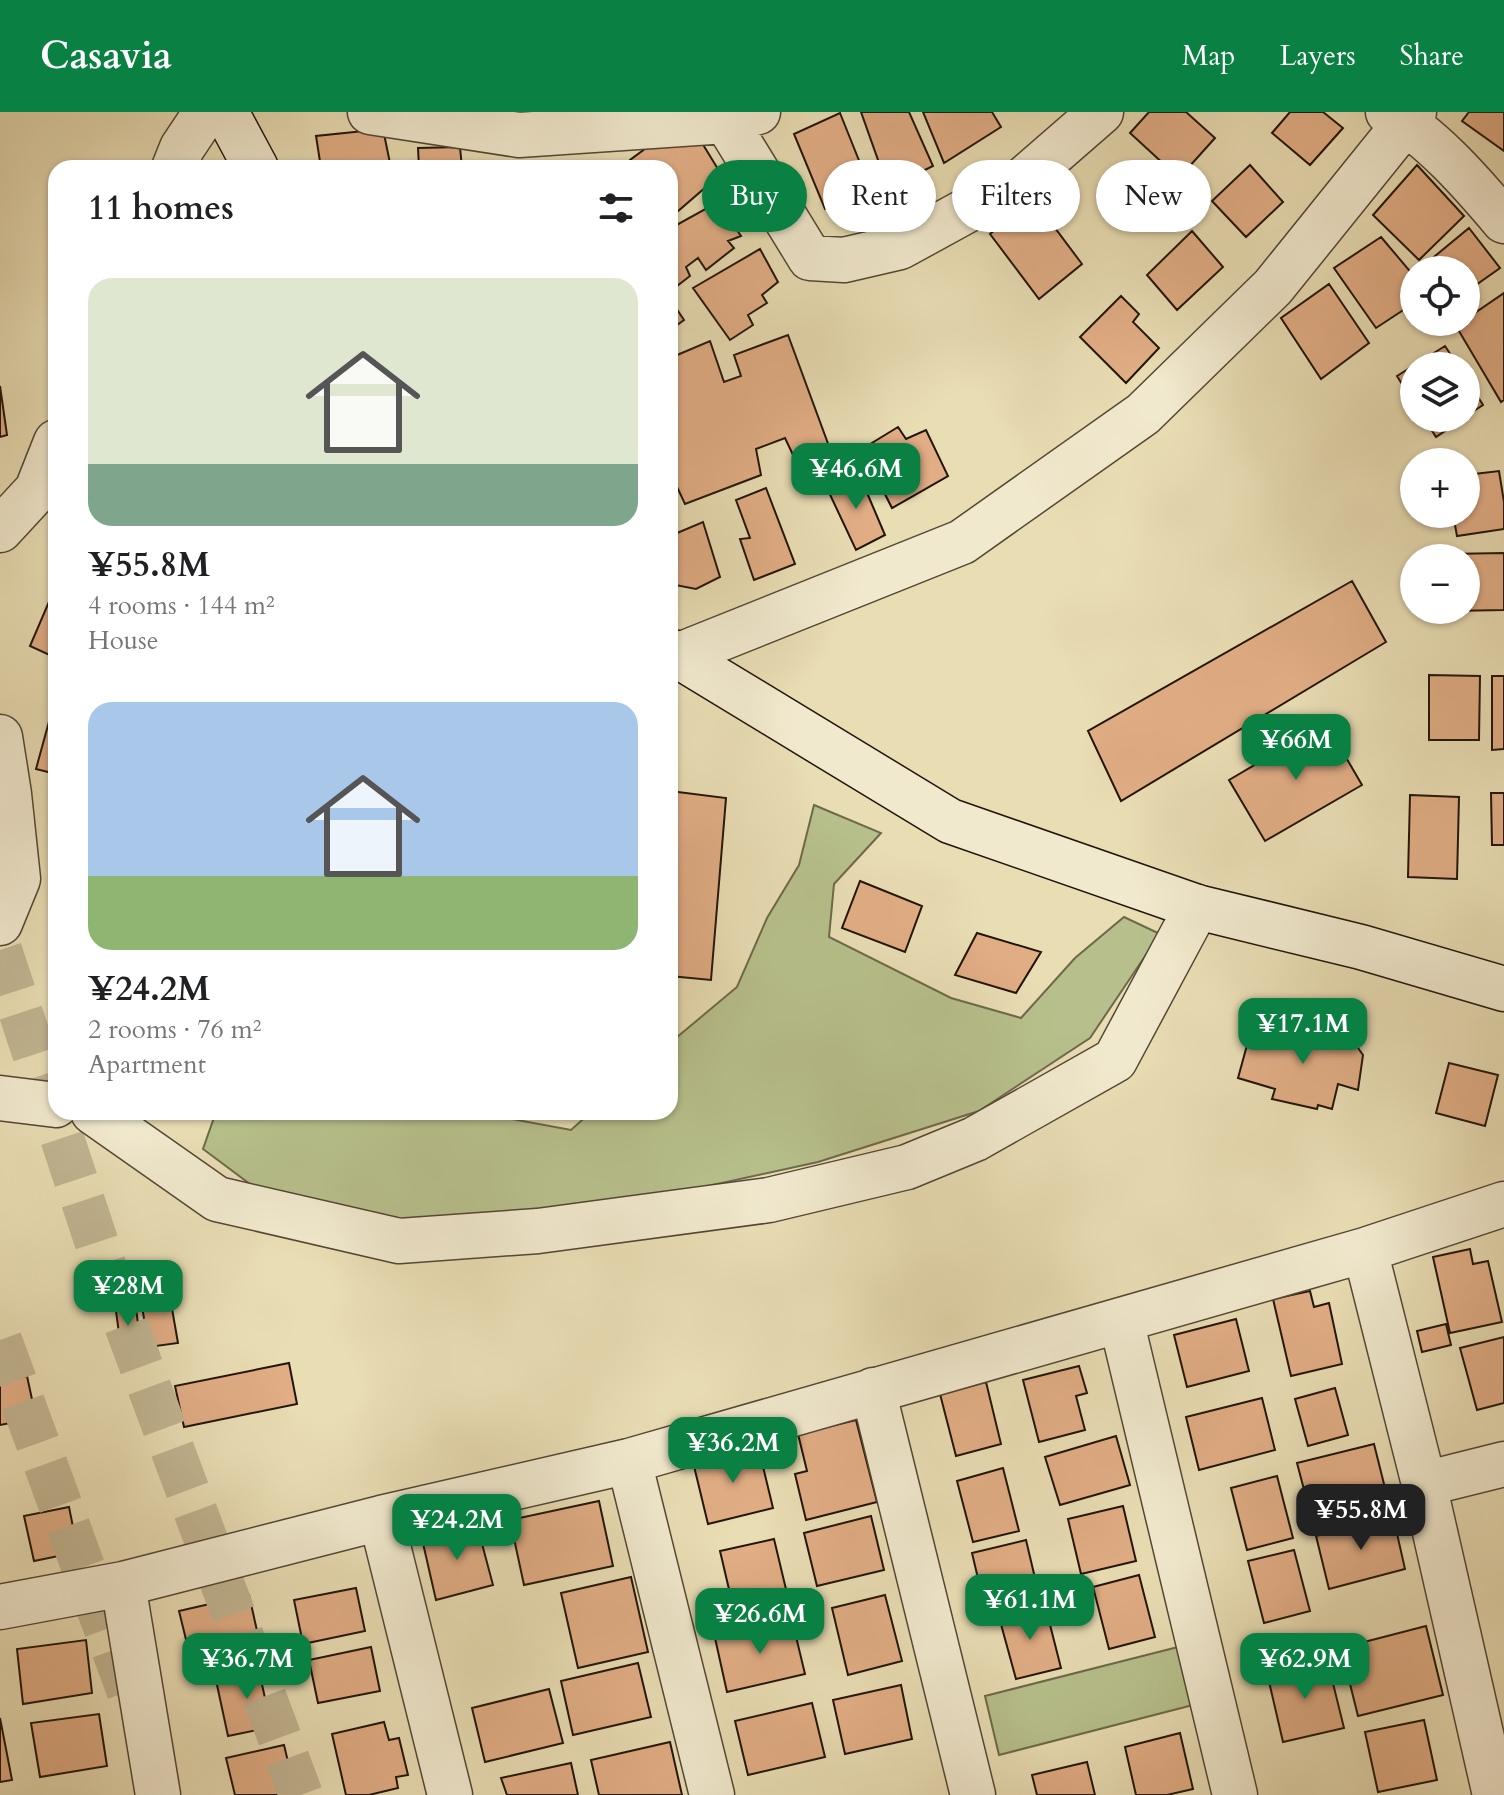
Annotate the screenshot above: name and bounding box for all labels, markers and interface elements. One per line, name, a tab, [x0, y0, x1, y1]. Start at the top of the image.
text: Casavia	[40, 30, 172, 82]
text: Map	[1182, 37, 1235, 75]
text: Layers	[1279, 37, 1356, 75]
text: Share	[1400, 37, 1464, 75]
chip: Buy	[702, 160, 807, 232]
chip: Rent	[823, 160, 936, 232]
chip: Filters	[952, 160, 1080, 232]
chip: New	[1096, 160, 1211, 232]
text: 11 homes	[88, 185, 234, 231]
icon: filters	[594, 186, 638, 230]
map controls	[1400, 256, 1480, 624]
button: locate	[1400, 256, 1480, 336]
icon: home	[291, 330, 435, 474]
button: layers	[1400, 352, 1480, 432]
pin: ¥46.6M	[791, 443, 921, 511]
button: +	[1400, 448, 1480, 528]
text: ¥46.6M	[809, 451, 903, 486]
text: ¥55.8M	[88, 542, 210, 588]
button: −	[1400, 544, 1480, 624]
text: 4 rooms · 144 m²	[88, 588, 275, 623]
text: House	[88, 623, 159, 658]
pin: ¥66M	[1249, 714, 1343, 782]
text: ¥66M	[1260, 722, 1332, 757]
icon: home	[291, 754, 435, 898]
text: ¥24.2M	[88, 966, 210, 1012]
pin: ¥17.1M	[1238, 998, 1368, 1066]
text: ¥17.1M	[1256, 1006, 1350, 1041]
text: 2 rooms · 76 m²	[88, 1012, 261, 1047]
text: Apartment	[88, 1047, 206, 1082]
pin: ¥28M	[81, 1260, 175, 1328]
text: ¥28M	[92, 1268, 164, 1303]
pin: ¥36.2M	[668, 1417, 798, 1485]
text: ¥36.2M	[686, 1425, 780, 1460]
pin: ¥55.8M	[1296, 1484, 1426, 1552]
text: ¥55.8M	[1314, 1492, 1408, 1527]
pin: ¥24.2M	[392, 1494, 522, 1562]
text: ¥24.2M	[410, 1502, 504, 1537]
pin: ¥61.1M	[965, 1574, 1095, 1642]
text: ¥61.1M	[983, 1582, 1077, 1617]
pin: ¥26.6M	[695, 1588, 825, 1656]
text: ¥26.6M	[713, 1596, 807, 1631]
pin: ¥36.7M	[182, 1633, 312, 1701]
pin: ¥62.9M	[1240, 1633, 1370, 1701]
text: ¥36.7M	[200, 1641, 294, 1676]
text: ¥62.9M	[1258, 1641, 1352, 1676]

